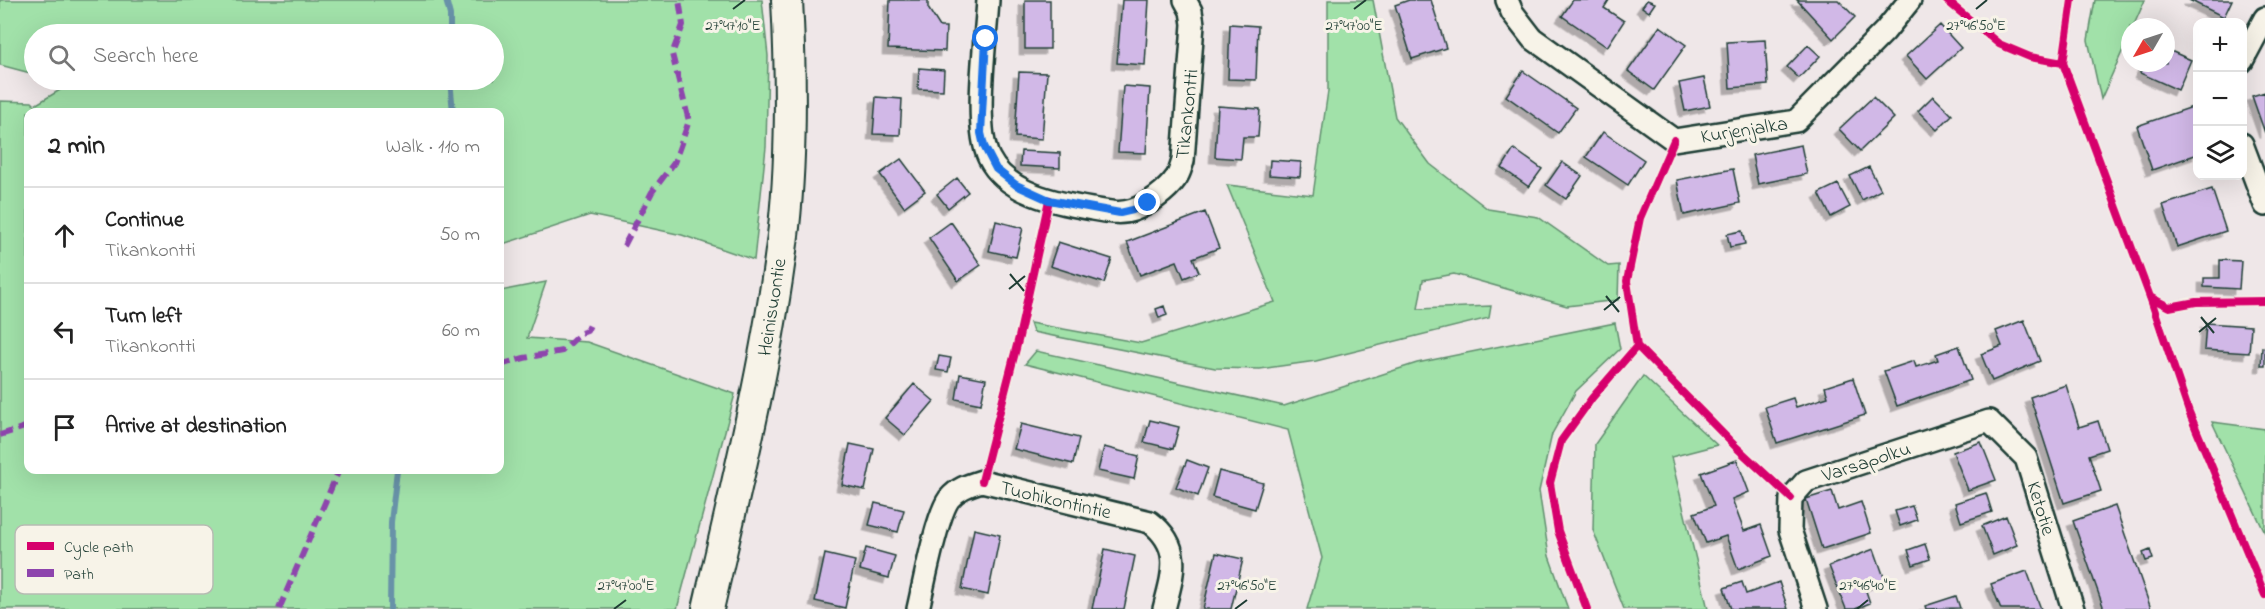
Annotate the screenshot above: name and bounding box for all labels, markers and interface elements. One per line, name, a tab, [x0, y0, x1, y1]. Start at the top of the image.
text: 27°47'10"E	[705, 15, 761, 37]
text: 27°47'00"E	[1325, 15, 1383, 37]
text: 27°46'50"E	[1946, 15, 2006, 37]
north arrow	[2121, 18, 2175, 72]
map controls	[2193, 18, 2247, 180]
button: +	[2193, 18, 2247, 72]
search box	[24, 24, 504, 90]
route start	[972, 25, 998, 51]
icon: search	[45, 41, 78, 74]
text: Search here	[93, 41, 198, 73]
street label: Tikankontti	[1169, 68, 1208, 161]
button: −	[2193, 72, 2247, 126]
street label: Kurjenjalka	[1699, 110, 1790, 153]
button: layers	[2193, 126, 2247, 180]
text: 2 min	[48, 128, 105, 166]
text: Walk · 110 m	[385, 133, 480, 162]
route end	[1134, 189, 1160, 215]
text: Continue	[105, 205, 184, 237]
icon: ahead	[48, 219, 81, 252]
text: 50 m	[439, 221, 480, 250]
text: Tikankontti	[105, 237, 196, 266]
street label: Heinisuontie	[751, 256, 796, 358]
text: Turn left	[105, 301, 182, 333]
icon: left	[48, 315, 81, 348]
text: 60 m	[442, 317, 480, 346]
text: Tikankontti	[105, 333, 196, 362]
icon: arrive	[48, 411, 81, 444]
text: Arrive at destination	[105, 411, 287, 443]
street label: Varsapolku	[1818, 435, 1915, 492]
street label: Tuohikontintie	[997, 475, 1114, 528]
street label: Ketotie	[2018, 478, 2062, 539]
legend	[15, 525, 213, 594]
text: Cycle path	[64, 536, 133, 560]
text: Path	[64, 563, 94, 587]
text: 27°47'00"E	[597, 575, 655, 597]
text: 27°46'50"E	[1217, 575, 1277, 597]
text: 27°46'40"E	[1839, 575, 1897, 597]

